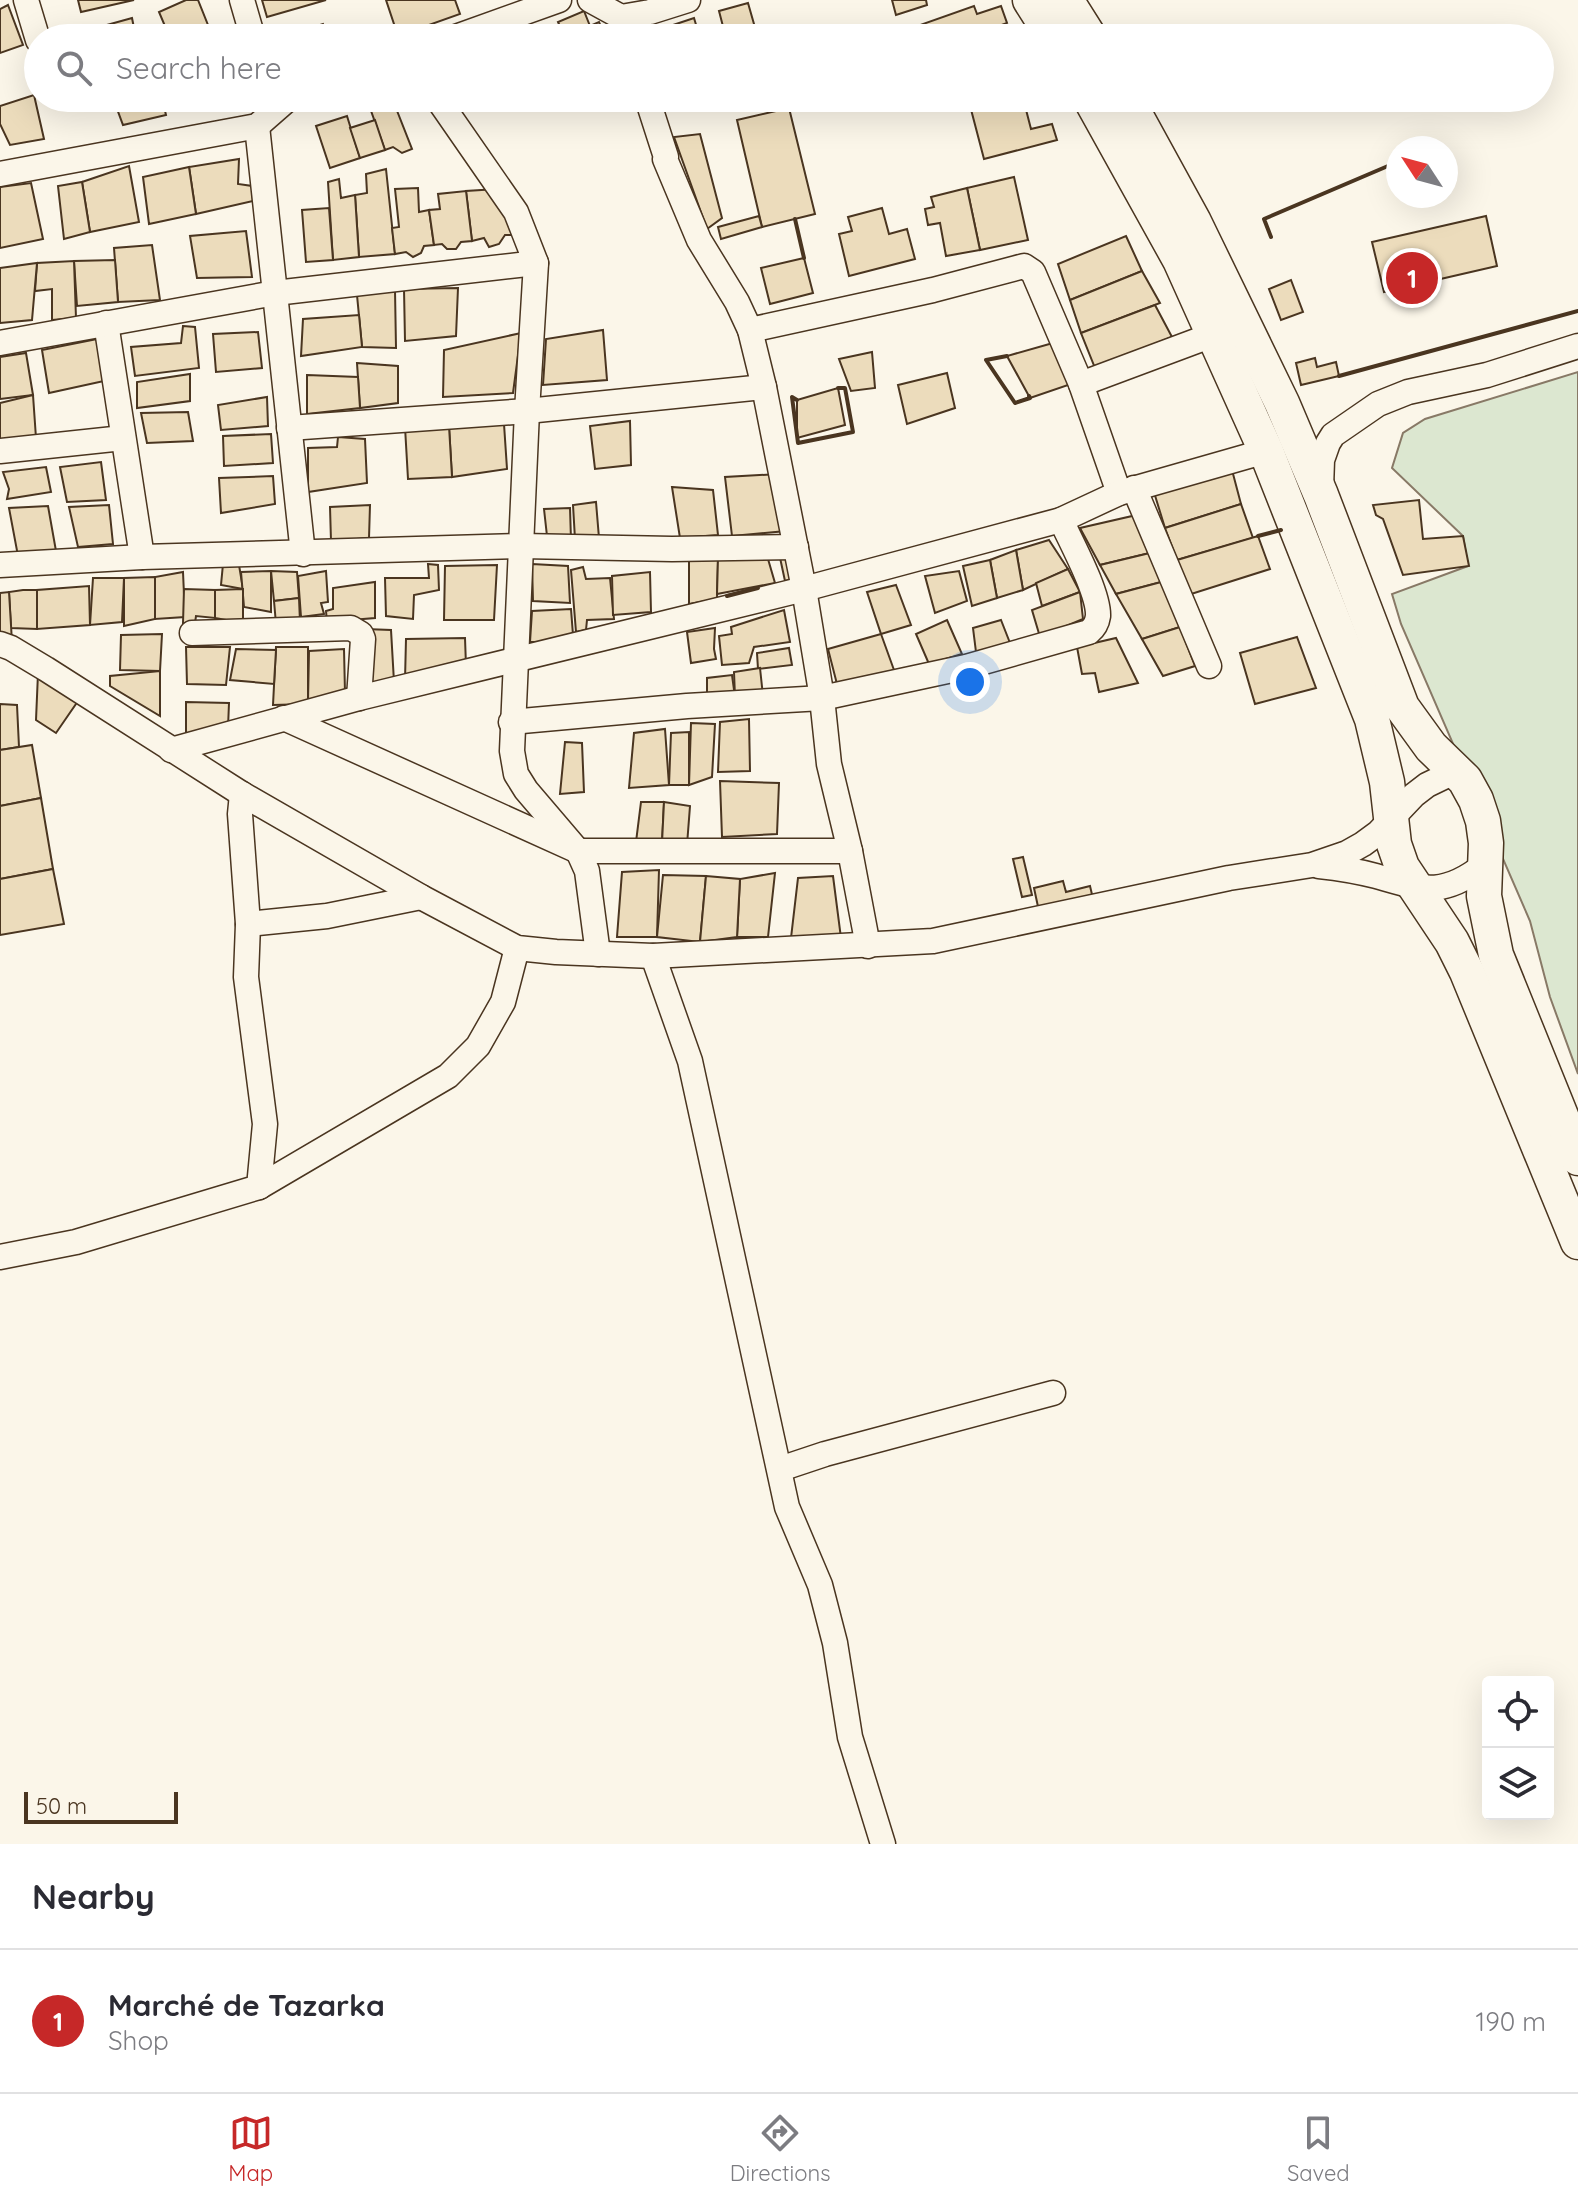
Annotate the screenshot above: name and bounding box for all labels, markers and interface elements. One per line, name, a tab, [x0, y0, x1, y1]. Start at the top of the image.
search box	[24, 24, 1554, 112]
icon: search	[52, 46, 96, 90]
text: Search here	[116, 49, 282, 87]
north arrow	[1386, 136, 1458, 208]
pin: 1	[1386, 248, 1438, 308]
your location	[950, 662, 990, 702]
map controls	[1482, 1676, 1554, 1820]
button: locate	[1482, 1676, 1554, 1748]
button: layers	[1482, 1748, 1554, 1820]
scale bar	[24, 1788, 178, 1824]
text: 50 m	[36, 1792, 87, 1820]
text: Nearby	[32, 1875, 155, 1918]
text: Marché de Tazarka	[108, 1986, 385, 2024]
text: 1	[53, 2005, 63, 2038]
text: 190 m	[1476, 2005, 1546, 2038]
text: Shop	[108, 2024, 169, 2057]
tab: Map	[228, 2111, 273, 2187]
tab: Directions	[730, 2111, 830, 2187]
tab: Saved	[1287, 2111, 1350, 2187]

